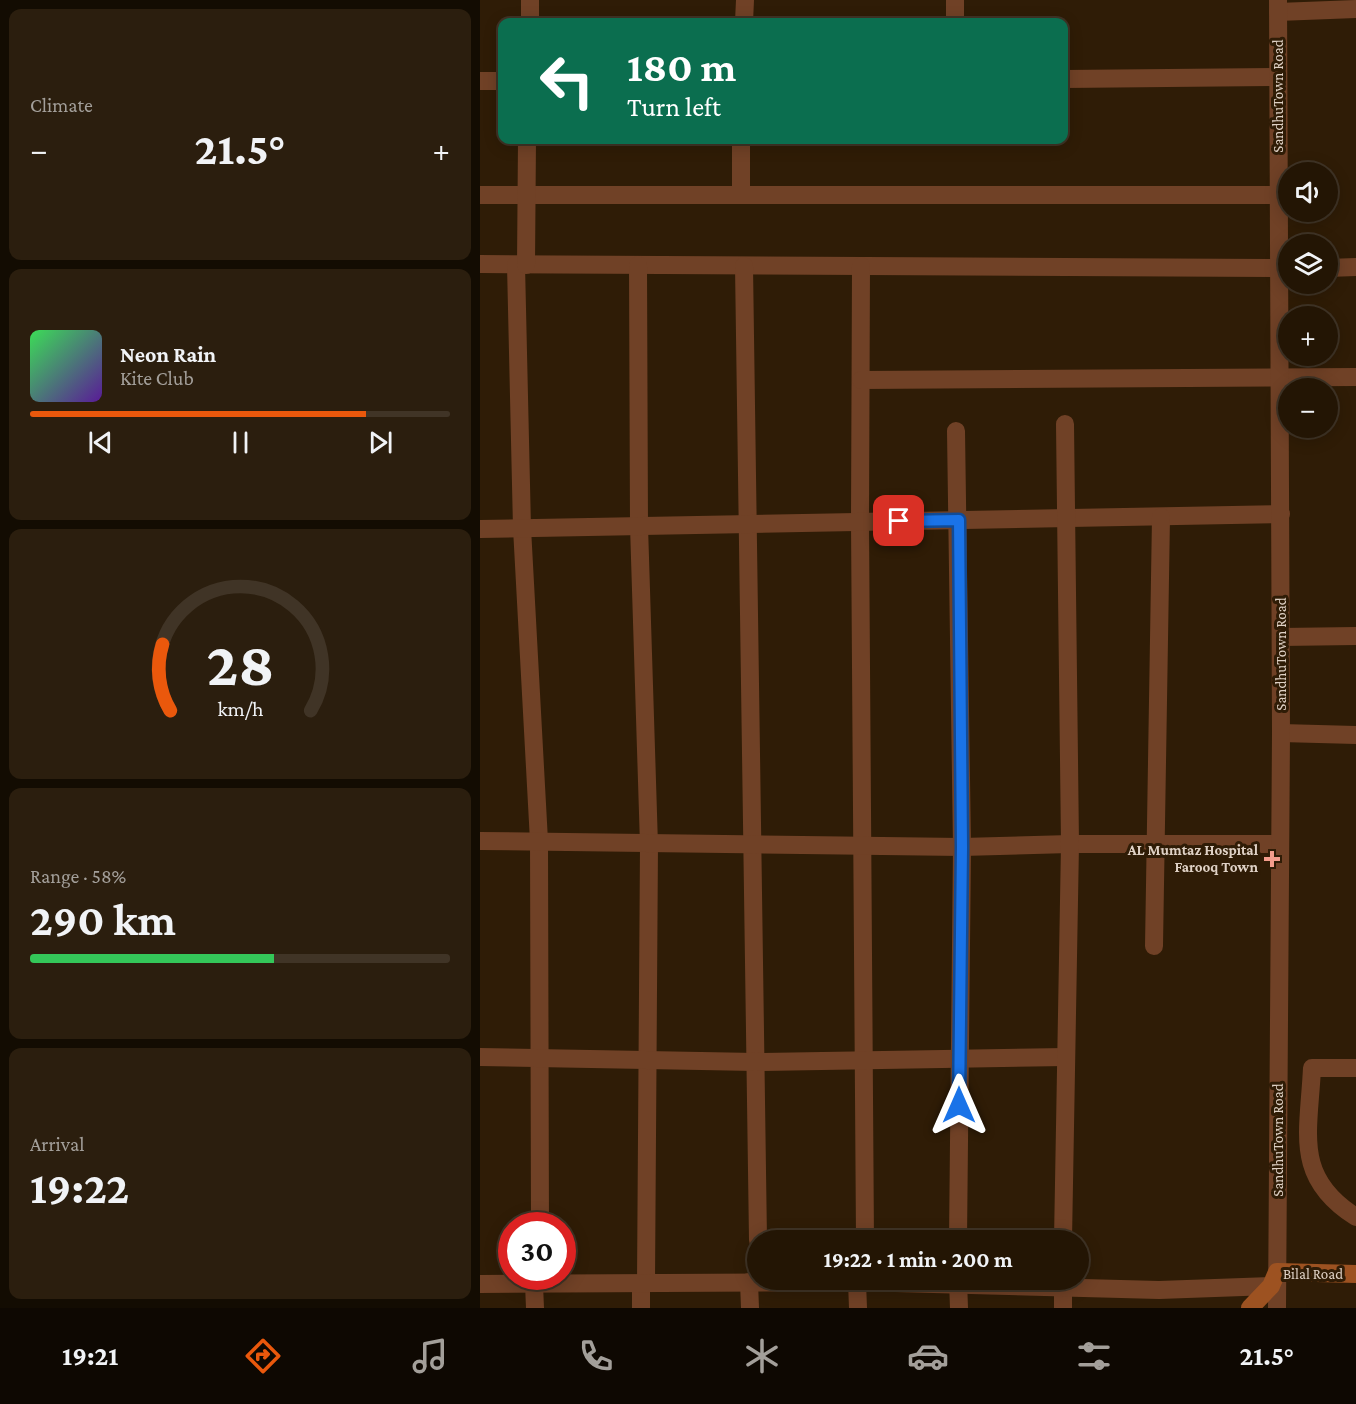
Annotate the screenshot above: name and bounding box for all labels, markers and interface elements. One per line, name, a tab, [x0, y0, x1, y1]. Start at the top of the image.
street label: SandhuTown Road	[1270, 39, 1286, 153]
icon: left	[528, 42, 606, 120]
text: 180 m	[627, 43, 736, 90]
text: Turn left	[627, 92, 721, 122]
text: Climate	[30, 94, 93, 116]
text: 21.5°	[195, 124, 285, 174]
text: −	[30, 131, 47, 168]
text: +	[433, 131, 450, 168]
map controls	[1278, 162, 1338, 438]
button: sound	[1278, 162, 1338, 222]
button: layers	[1278, 234, 1338, 294]
button: +	[1278, 306, 1338, 366]
text: Neon Rain	[120, 342, 216, 367]
text: Kite Club	[120, 367, 194, 389]
button: −	[1278, 378, 1338, 438]
icon: previous	[84, 426, 117, 459]
icon: pause	[224, 426, 257, 459]
icon: next	[364, 426, 397, 459]
pin	[873, 495, 924, 546]
icon: arrive	[882, 504, 915, 537]
street label: SandhuTown Road	[1273, 597, 1289, 711]
text: 28	[206, 629, 274, 698]
text: km/h	[217, 697, 264, 721]
place label: AL Mumtaz Hospital Farooq Town	[1127, 842, 1259, 875]
marker: AL Mumtaz Hospital Farooq Town	[1263, 850, 1281, 868]
text: Range · 58%	[30, 865, 126, 887]
text: 290 km	[30, 895, 176, 945]
position arrow	[927, 1073, 991, 1137]
street label: SandhuTown Road	[1270, 1083, 1286, 1197]
text: Arrival	[30, 1133, 84, 1155]
text: 19:22	[30, 1163, 129, 1213]
speed limit sign: 30	[498, 1212, 576, 1290]
text: 19:22 · 1 min · 200 m	[823, 1247, 1013, 1272]
street label: Bilal Road	[1283, 1266, 1343, 1282]
icon: directions	[242, 1335, 284, 1377]
icon: music	[409, 1335, 451, 1377]
icon: phone	[575, 1335, 617, 1377]
icon: climate	[741, 1335, 783, 1377]
icon: car	[907, 1335, 949, 1377]
icon: filters	[1073, 1335, 1115, 1377]
text: 19:21	[62, 1341, 118, 1371]
text: 21.5°	[1239, 1341, 1294, 1371]

